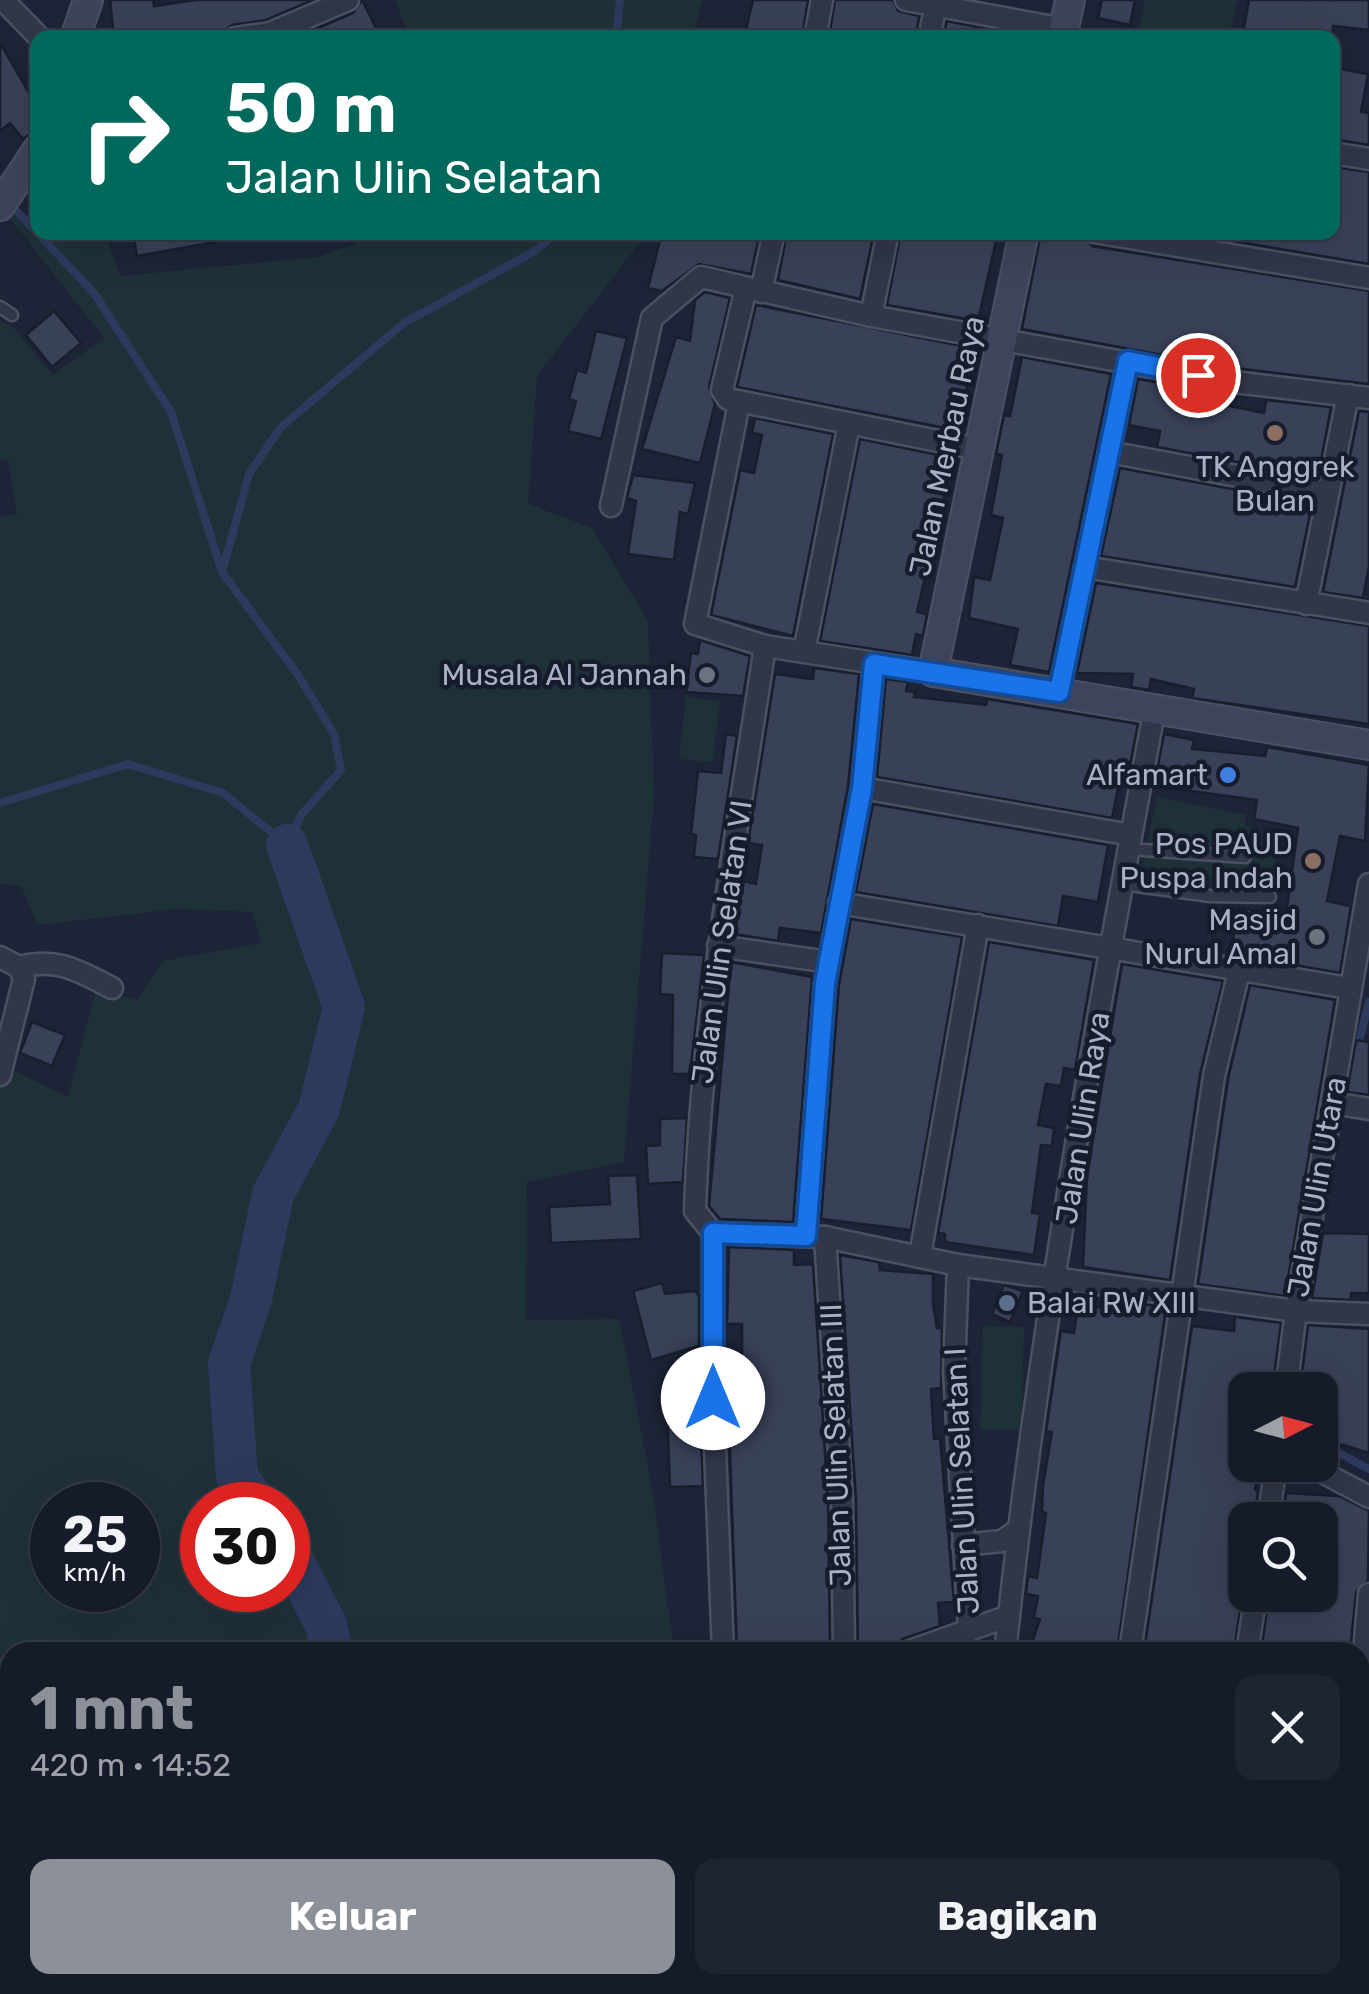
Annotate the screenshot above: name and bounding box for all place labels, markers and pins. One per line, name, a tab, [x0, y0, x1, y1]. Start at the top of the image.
pin	[1156, 333, 1241, 418]
marker: TK Anggrek Bulan	[1264, 422, 1286, 444]
place label: TK Anggrek Bulan	[1195, 449, 1355, 519]
place label: Musala Al Jannah	[441, 657, 687, 693]
marker: Musala Al Jannah	[696, 664, 718, 686]
place label: Alfamart	[1086, 757, 1208, 793]
marker: Alfamart	[1217, 764, 1239, 786]
place label: Pos PAUD Puspa Indah	[1120, 826, 1293, 896]
marker: Pos PAUD Puspa Indah	[1302, 850, 1324, 872]
place label: Masjid Nurul Amal	[1144, 902, 1297, 972]
marker: Masjid Nurul Amal	[1306, 926, 1328, 948]
place label: Balai RW XIII	[1027, 1285, 1196, 1321]
marker: Balai RW XIII	[996, 1292, 1018, 1314]

